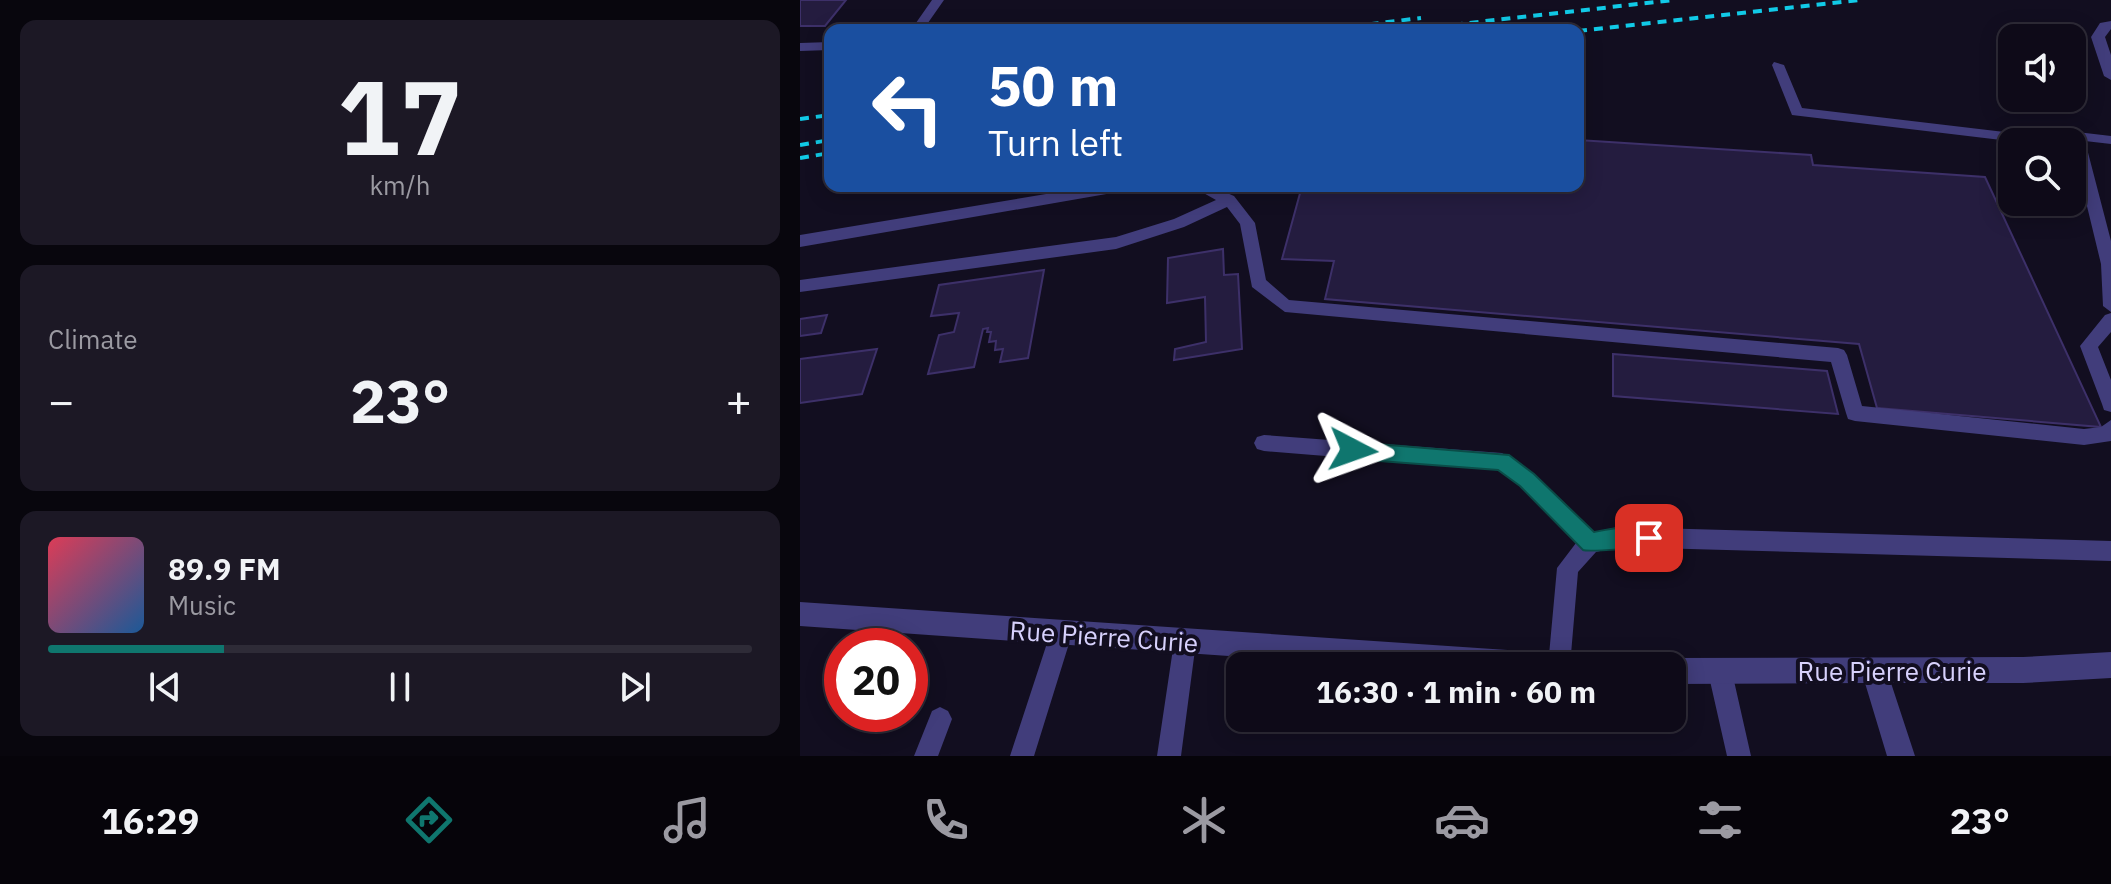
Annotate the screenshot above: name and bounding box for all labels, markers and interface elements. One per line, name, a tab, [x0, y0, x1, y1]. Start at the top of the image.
map controls	[1998, 24, 2086, 216]
button: sound	[1998, 24, 2086, 112]
text: 17	[338, 48, 462, 184]
text: 50 m	[988, 49, 1118, 121]
icon: left	[856, 56, 960, 160]
text: Turn left	[988, 119, 1123, 166]
button: search	[1998, 128, 2086, 216]
text: km/h	[369, 168, 431, 202]
text: Climate	[48, 322, 138, 356]
text: 23°	[350, 361, 450, 440]
text: −	[48, 372, 74, 429]
text: +	[726, 372, 752, 429]
position arrow	[1311, 408, 1395, 492]
pin	[1615, 504, 1683, 572]
icon: arrive	[1627, 516, 1671, 560]
text: 89.9 FM	[168, 549, 281, 588]
text: Music	[168, 588, 236, 622]
street label: Rue Pierre Curie	[1009, 612, 1199, 660]
speed limit sign: 20	[824, 628, 928, 732]
street label: Rue Pierre Curie	[1798, 654, 1986, 688]
icon: previous	[143, 665, 187, 709]
icon: pause	[378, 665, 422, 709]
icon: next	[613, 665, 657, 709]
text: 16:30 · 1 min · 60 m	[1316, 672, 1596, 711]
icon: directions	[401, 792, 457, 848]
icon: music	[659, 792, 715, 848]
icon: phone	[918, 792, 974, 848]
icon: climate	[1176, 792, 1232, 848]
icon: car	[1434, 792, 1490, 848]
icon: filters	[1692, 792, 1748, 848]
text: 16:29	[101, 797, 199, 844]
text: 23°	[1950, 797, 2010, 844]

